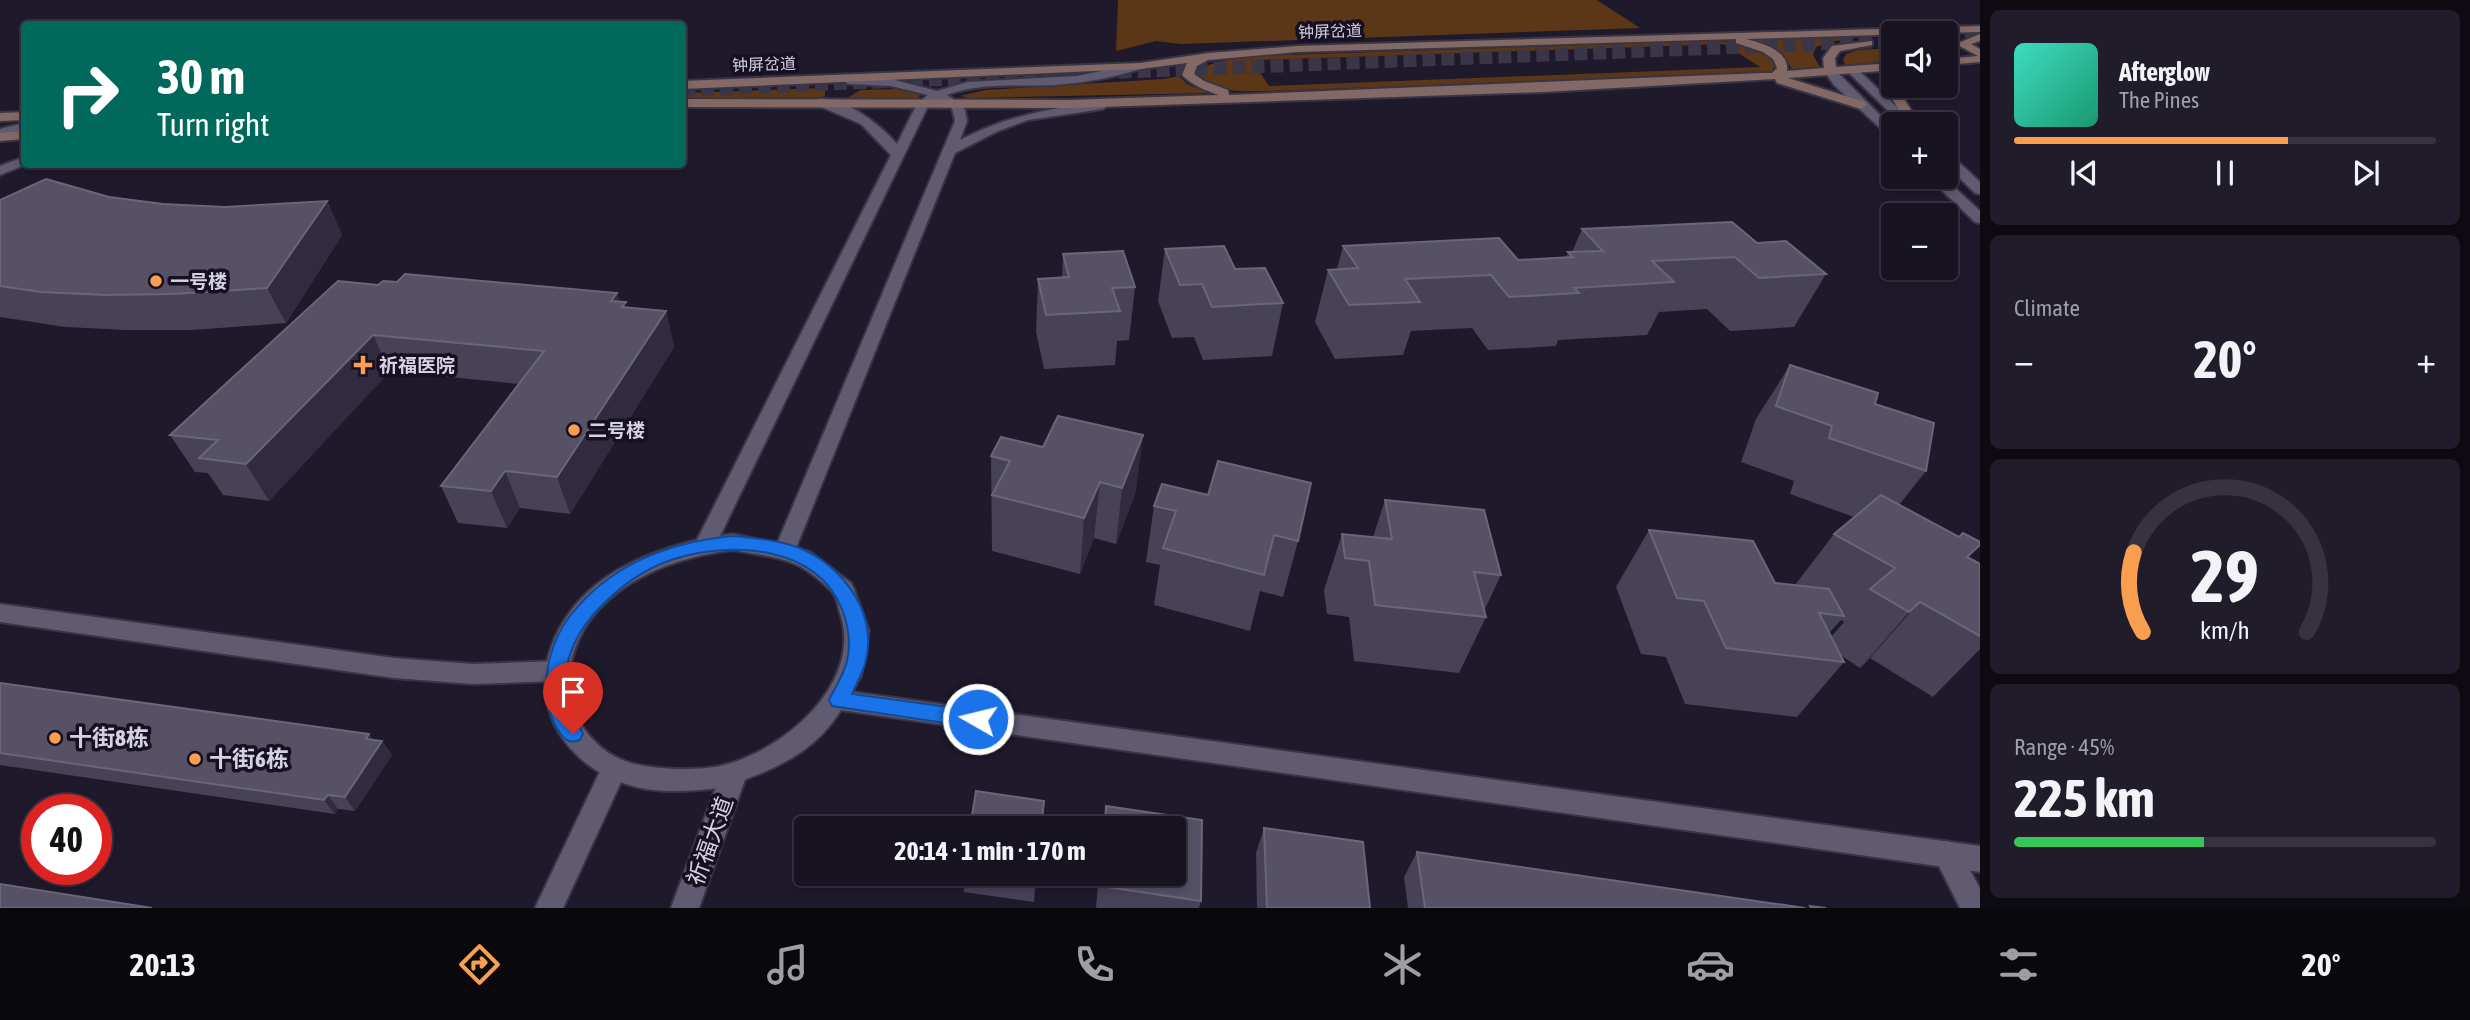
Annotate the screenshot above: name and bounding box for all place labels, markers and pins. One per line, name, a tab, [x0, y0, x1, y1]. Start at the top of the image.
place label: 一号楼	[170, 270, 227, 292]
marker: 一号楼	[148, 273, 164, 289]
place label: 祈福医院	[379, 354, 455, 376]
marker: 祈福医院	[353, 355, 373, 375]
place label: 二号楼	[588, 419, 645, 441]
marker: 二号楼	[566, 422, 582, 438]
pin	[543, 662, 603, 734]
place label: 十街8栋	[69, 725, 149, 751]
marker: 十街8栋	[47, 730, 63, 746]
place label: 十街6栋	[209, 746, 289, 772]
marker: 十街6栋	[187, 751, 203, 767]

